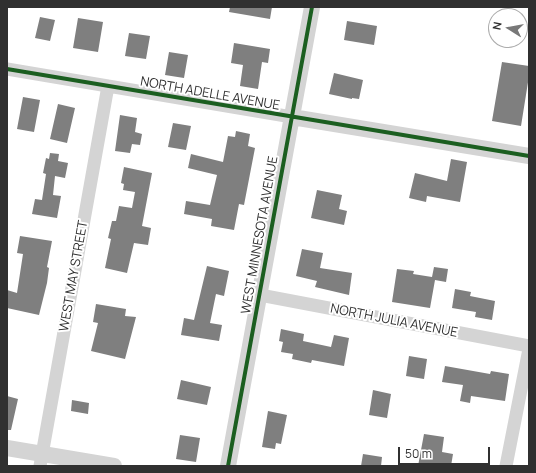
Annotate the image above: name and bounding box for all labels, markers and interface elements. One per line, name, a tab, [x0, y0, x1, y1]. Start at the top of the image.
north arrow	[488, 8, 528, 48]
text: N	[489, 20, 505, 31]
street label: NORTH ADELLE AVENUE	[139, 74, 281, 114]
street label: WEST MINNESOTA AVENUE	[238, 155, 282, 315]
street label: WEST MAY STREET	[57, 219, 91, 333]
street label: NORTH JULIA AVENUE	[329, 301, 459, 341]
scale bar	[400, 439, 492, 465]
text: 50 m	[405, 445, 432, 462]

